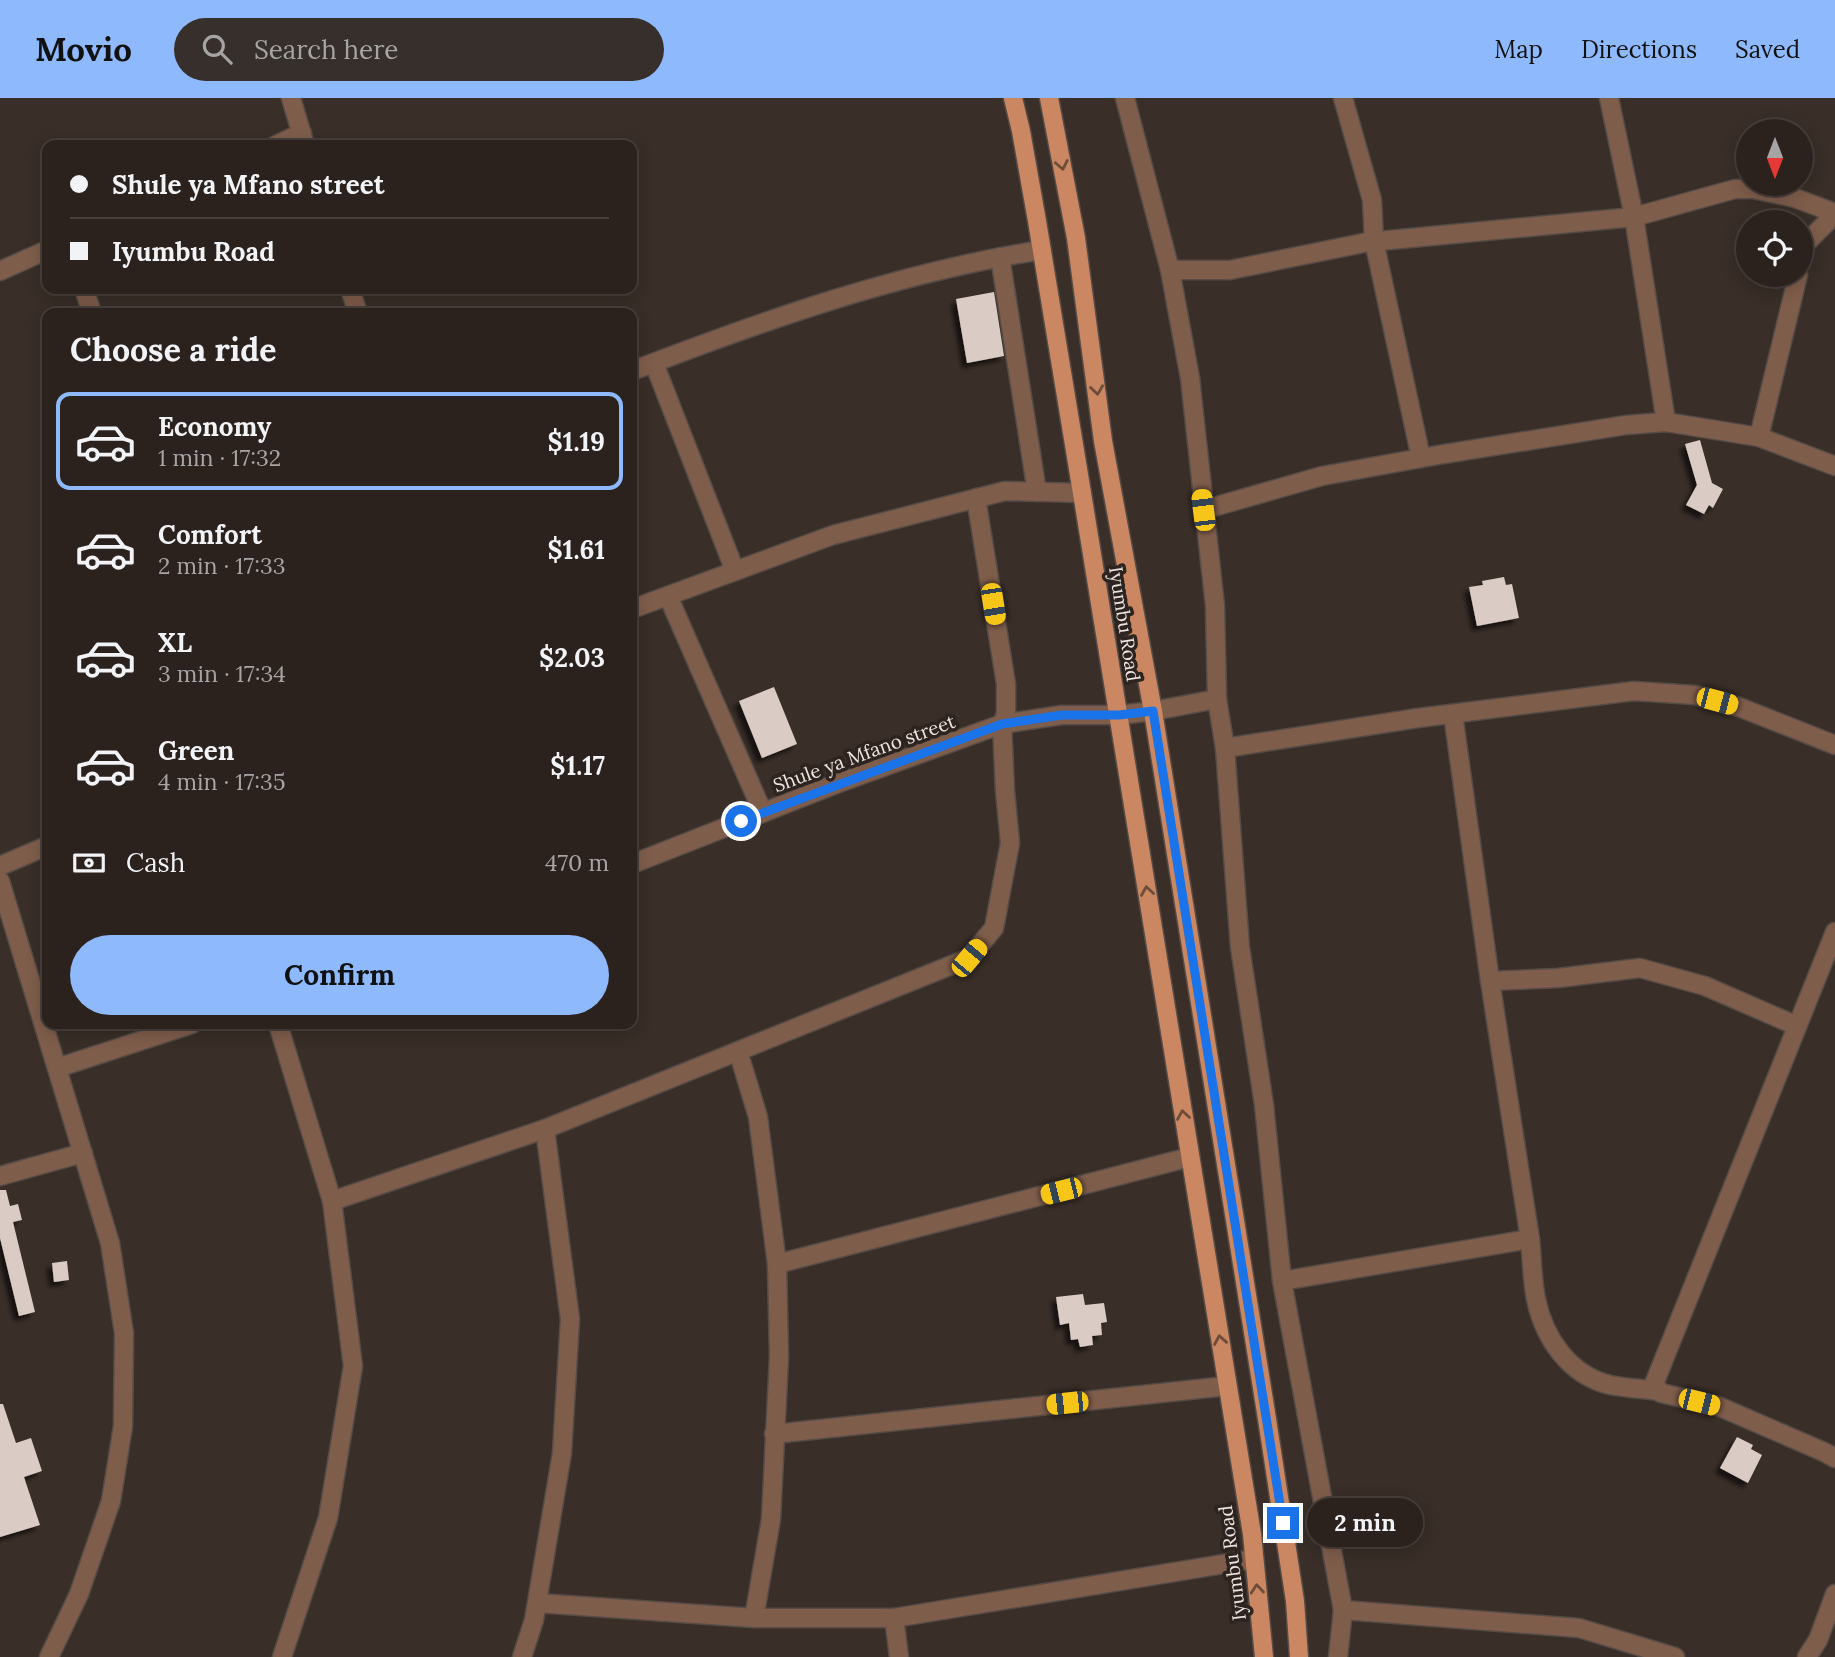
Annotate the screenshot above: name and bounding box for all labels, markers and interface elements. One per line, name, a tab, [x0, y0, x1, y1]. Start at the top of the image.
search box	[174, 18, 664, 81]
text: Movio	[35, 28, 132, 70]
icon: search	[198, 30, 236, 68]
text: Search here	[254, 33, 398, 66]
text: Map	[1494, 34, 1543, 65]
text: Directions	[1581, 34, 1697, 65]
text: Saved	[1735, 34, 1800, 65]
north arrow	[1736, 119, 1813, 196]
map controls	[1736, 119, 1813, 287]
one-way arrow	[1054, 159, 1069, 171]
text: Shule ya Mfano street	[112, 168, 384, 201]
button: locate	[1736, 210, 1813, 287]
text: Iyumbu Road	[112, 235, 275, 268]
text: Choose a ride	[70, 329, 277, 370]
one-way arrow	[1089, 384, 1104, 396]
icon: car	[74, 410, 137, 473]
text: Economy	[158, 410, 271, 443]
text: $1.19	[548, 425, 605, 458]
text: 1 min · 17:32	[158, 443, 281, 472]
car	[1191, 488, 1216, 532]
icon: car	[74, 518, 137, 581]
text: Comfort	[158, 518, 262, 551]
text: $1.61	[548, 533, 605, 566]
text: 2 min · 17:33	[158, 551, 286, 580]
street label: Iyumbu Road	[1104, 565, 1146, 683]
car	[980, 582, 1007, 626]
icon: car	[74, 626, 137, 689]
text: XL	[158, 626, 192, 659]
text: $2.03	[539, 641, 605, 674]
text: 3 min · 17:34	[158, 659, 286, 688]
car	[1694, 685, 1741, 717]
street label: Shule ya Mfano street	[770, 709, 959, 797]
icon: car	[74, 734, 137, 797]
text: Green	[158, 734, 234, 767]
text: $1.17	[550, 749, 605, 782]
text: 4 min · 17:35	[158, 767, 285, 796]
route start	[725, 805, 757, 837]
icon: cash	[70, 844, 108, 882]
text: Cash	[126, 846, 185, 879]
text: 470 m	[545, 848, 609, 877]
one-way arrow	[1140, 885, 1155, 897]
button: Confirm	[70, 935, 609, 1015]
car	[948, 935, 991, 981]
one-way arrow	[1176, 1110, 1191, 1121]
car	[1039, 1176, 1084, 1206]
one-way arrow	[1213, 1334, 1228, 1346]
car	[1677, 1387, 1722, 1417]
car	[1046, 1390, 1089, 1416]
callout: 2 min	[1308, 1498, 1423, 1548]
street label: Iyumbu Road	[1213, 1504, 1251, 1622]
route end	[1267, 1507, 1299, 1539]
text: 2 min	[1334, 1508, 1396, 1537]
one-way arrow	[1250, 1583, 1265, 1594]

